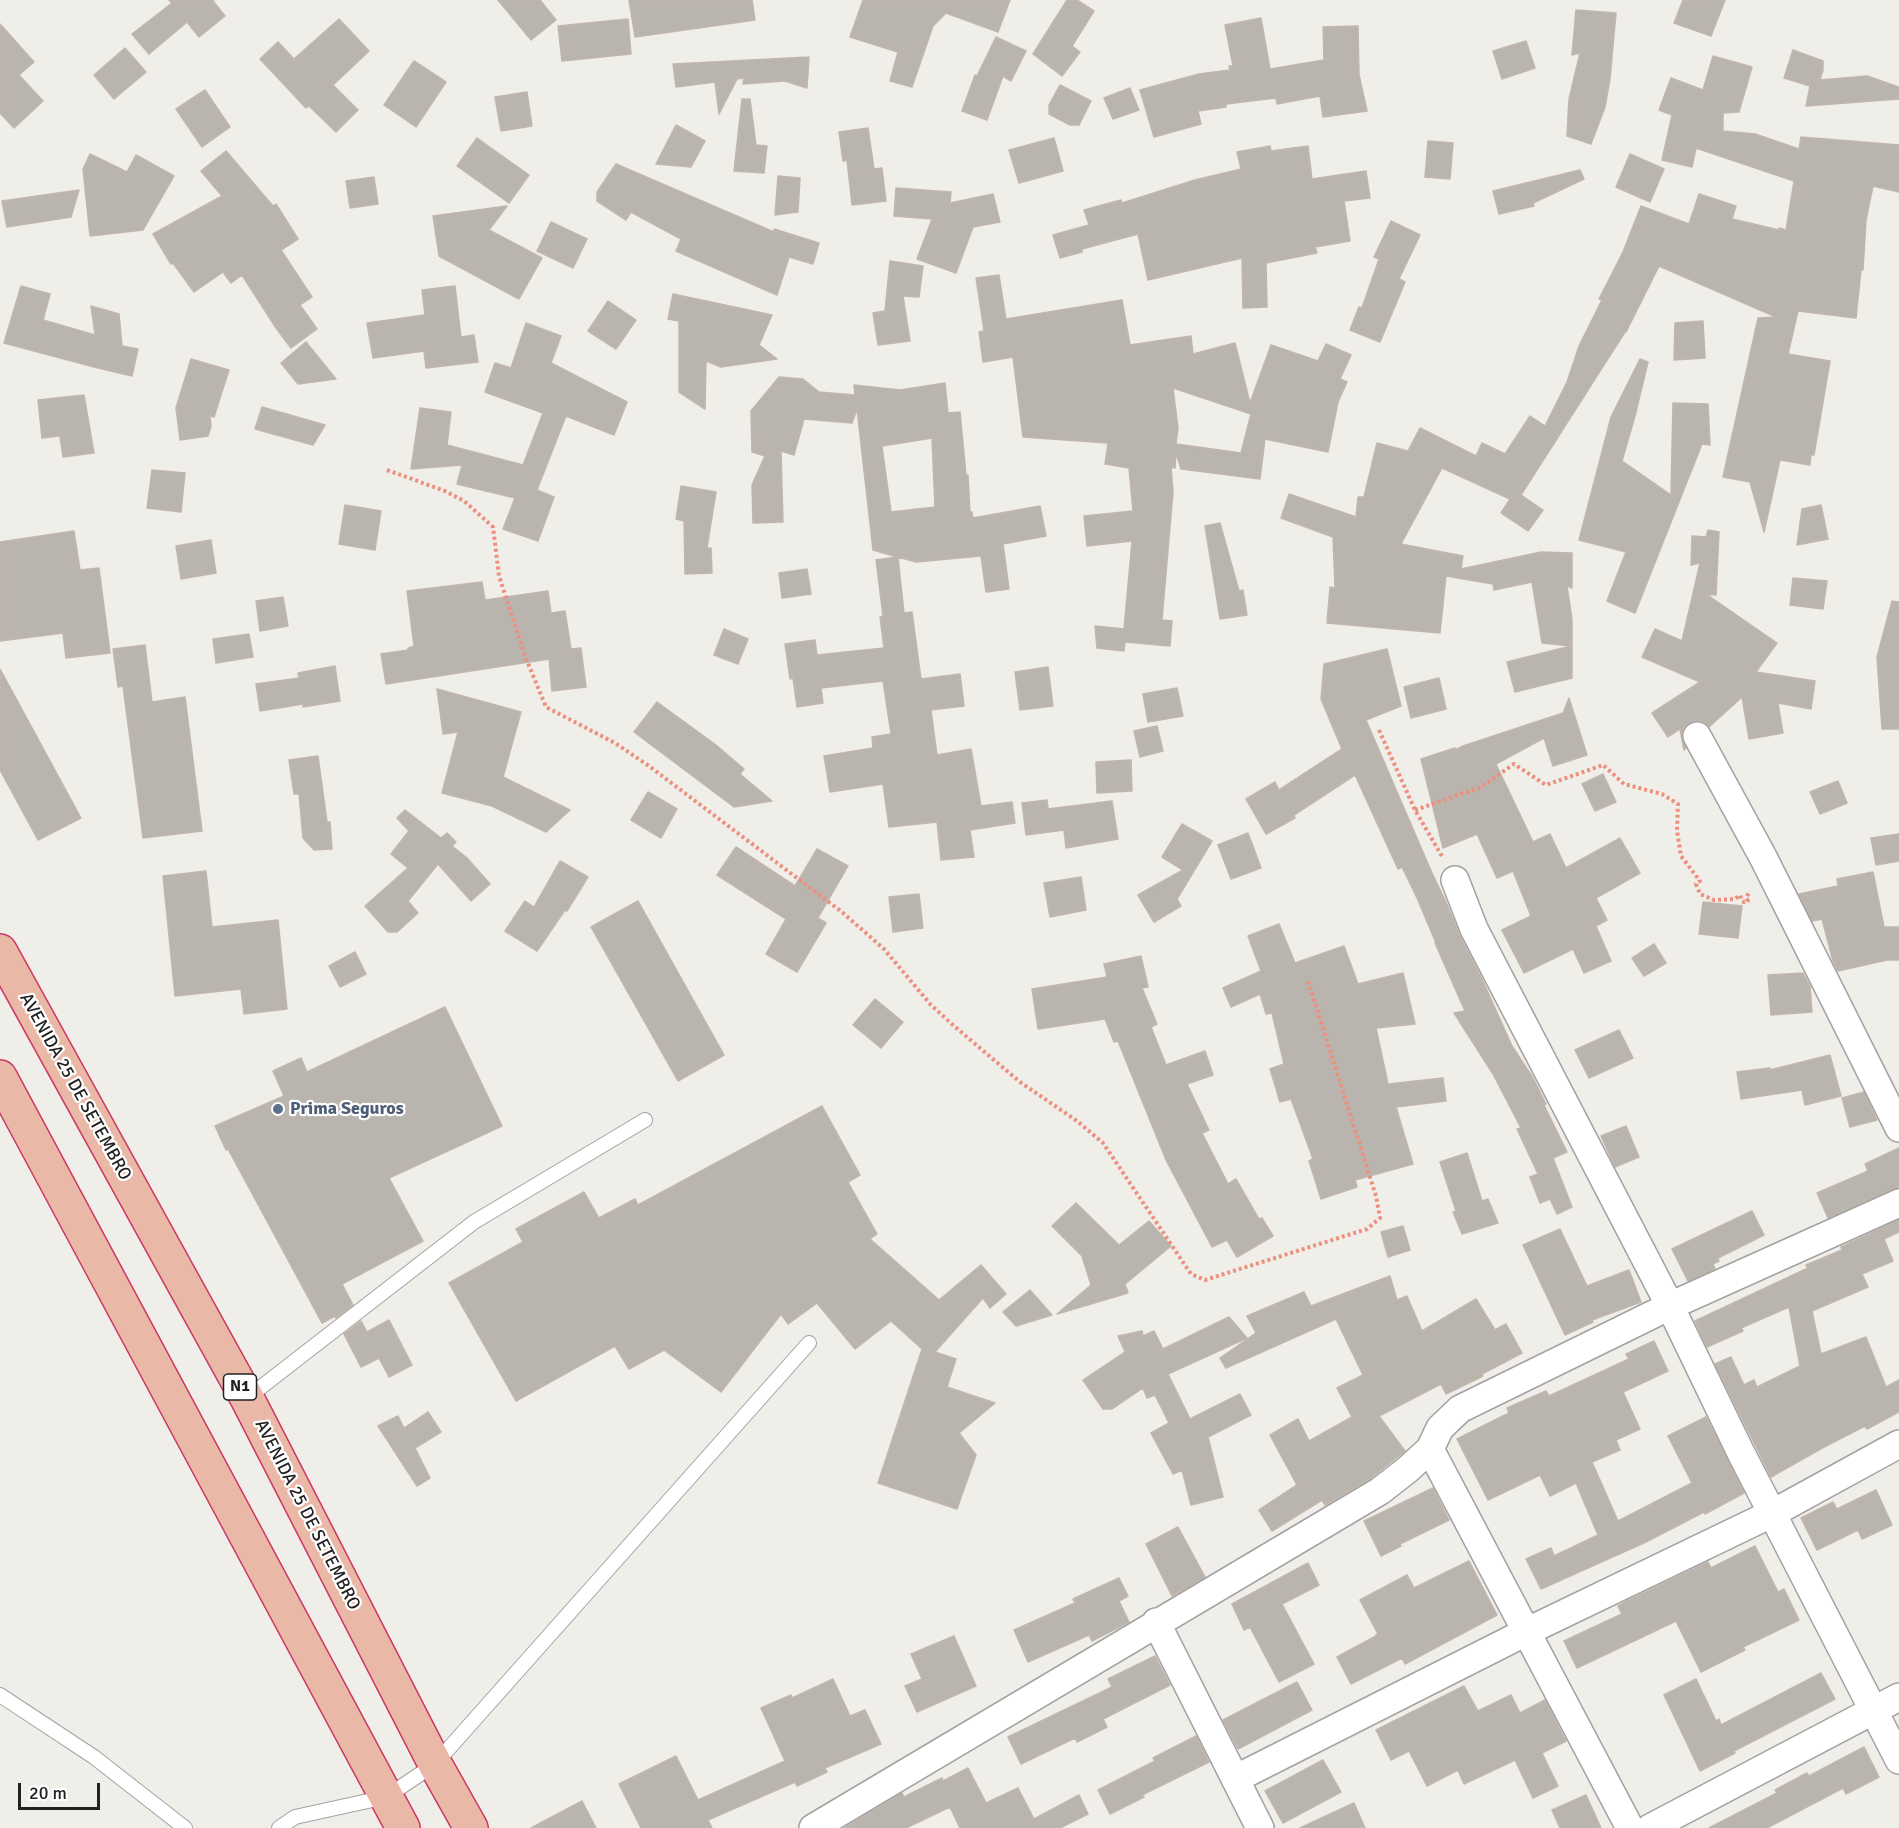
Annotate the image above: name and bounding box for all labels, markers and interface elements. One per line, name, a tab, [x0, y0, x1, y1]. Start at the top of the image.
street label: AVENIDA 25 DE SETEMBRO	[14, 990, 136, 1184]
place label: Prima Seguros	[290, 1098, 404, 1120]
marker: Prima Seguros	[271, 1102, 285, 1116]
road number: N1	[224, 1374, 256, 1400]
street label: AVENIDA 25 DE SETEMBRO	[250, 1416, 364, 1614]
scale bar	[21, 1771, 104, 1809]
text: 20 m	[29, 1782, 67, 1804]

